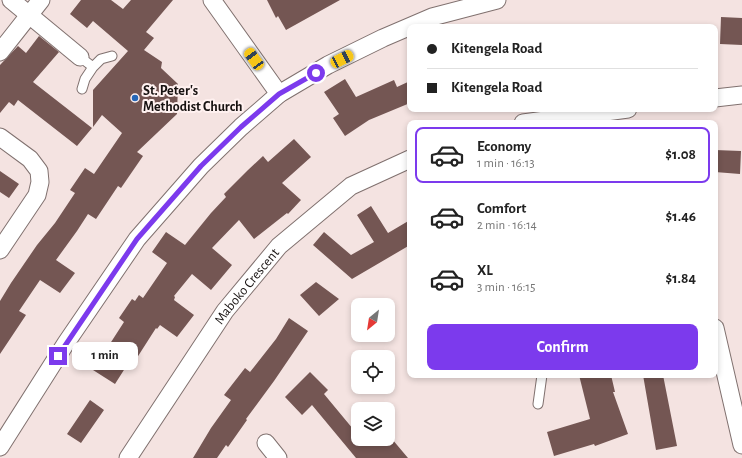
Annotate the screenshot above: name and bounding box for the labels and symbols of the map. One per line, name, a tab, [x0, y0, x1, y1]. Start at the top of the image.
car	[242, 46, 266, 72]
car	[329, 48, 355, 70]
route start	[307, 64, 325, 82]
place label: St. Peter's Methodist Church	[143, 84, 243, 114]
marker: St. Peter's Methodist Church	[130, 93, 140, 103]
street label: Maboko Crescent	[212, 245, 282, 327]
north arrow	[351, 298, 395, 342]
callout: 1 min	[72, 342, 138, 370]
route end	[49, 347, 67, 365]

